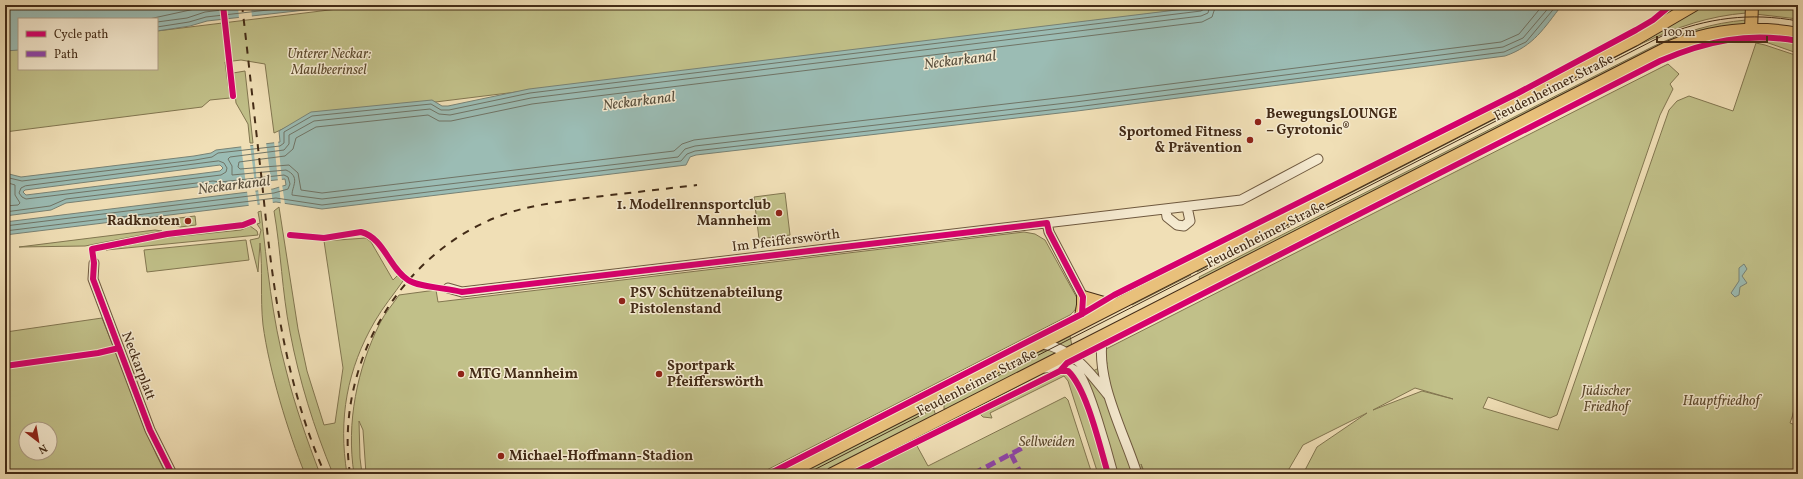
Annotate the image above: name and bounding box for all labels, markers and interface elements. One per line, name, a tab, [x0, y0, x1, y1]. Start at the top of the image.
legend	[18, 18, 158, 70]
scale bar	[1657, 18, 1767, 44]
text: 100 m	[1663, 25, 1696, 41]
text: Cycle path	[54, 27, 109, 43]
park label: Unterer Neckar: Maulbeerinsel	[287, 45, 371, 80]
water label: Neckarkanal	[923, 46, 998, 76]
text: Path	[54, 47, 78, 63]
street label: Feudenheimer Straße	[1491, 49, 1617, 126]
water label: Neckarkanal	[602, 87, 677, 117]
place label: BewegungsLOUNGE – Gyrotonic®	[1266, 105, 1398, 140]
marker: BewegungsLOUNGE – Gyrotonic®	[1253, 117, 1263, 127]
place label: Sportomed Fitness & Prävention	[1119, 123, 1242, 158]
marker: Sportomed Fitness & Prävention	[1245, 135, 1255, 145]
water label: Neckarkanal	[197, 171, 272, 201]
place label: 1. Modellrennsportclub Mannheim	[617, 196, 771, 231]
street label: Feudenheimer Straße	[1203, 196, 1329, 273]
marker: 1. Modellrennsportclub Mannheim	[774, 208, 784, 218]
place label: Radknoten	[107, 212, 180, 231]
marker: Radknoten	[183, 216, 193, 226]
street label: Im Pfeifferswörth	[731, 225, 841, 257]
place label: PSV Schützenabteilung Pistolenstand	[630, 284, 783, 319]
marker: PSV Schützenabteilung Pistolenstand	[617, 296, 627, 306]
street label: Neckarplatt	[116, 329, 160, 403]
street label: Feudenheimer Straße	[914, 344, 1040, 421]
place label: Sportpark Pfeifferswörth	[667, 357, 764, 392]
place label: MTG Mannheim	[469, 365, 578, 384]
marker: MTG Mannheim	[456, 369, 466, 379]
marker: Sportpark Pfeifferswörth	[654, 369, 664, 379]
park label: Jüdischer Friedhof	[1580, 382, 1632, 417]
park label: Hauptfriedhof	[1682, 392, 1762, 411]
north arrow	[18, 421, 58, 461]
park label: Sellweiden	[1019, 433, 1075, 452]
text: N	[35, 440, 50, 457]
place label: Michael-Hoffmann-Stadion	[509, 447, 693, 466]
marker: Michael-Hoffmann-Stadion	[496, 451, 506, 461]

